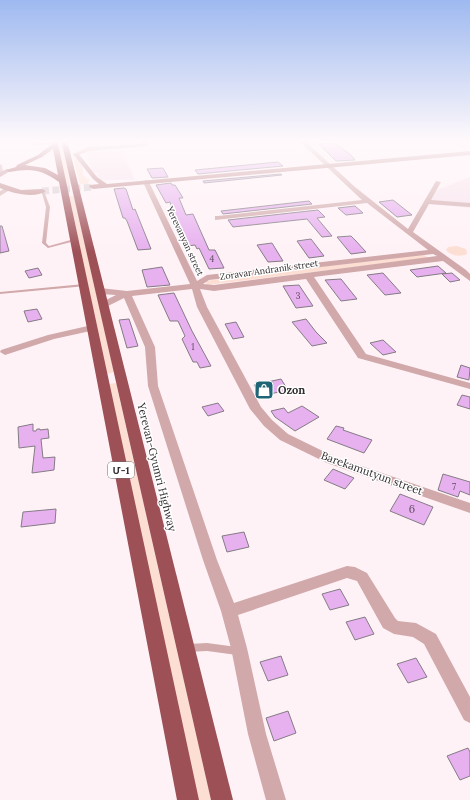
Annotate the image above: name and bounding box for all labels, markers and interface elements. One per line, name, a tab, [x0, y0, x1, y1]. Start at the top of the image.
street label: Yerevanyan street	[164, 204, 207, 278]
house number: 4	[210, 253, 215, 264]
street label: Zoravar Andranik street	[219, 257, 319, 282]
house number: 3	[295, 290, 301, 301]
house number: 1	[191, 341, 195, 352]
shop icon: Ozon	[253, 379, 275, 401]
place label: Ozon	[278, 383, 305, 397]
street label: Yerevan-Gyumri Highway	[134, 400, 180, 533]
street label: Barekamutyun street	[319, 448, 426, 498]
road number: Մ-1	[108, 462, 134, 478]
house number: 7	[452, 481, 456, 492]
house number: 6	[409, 502, 415, 516]

